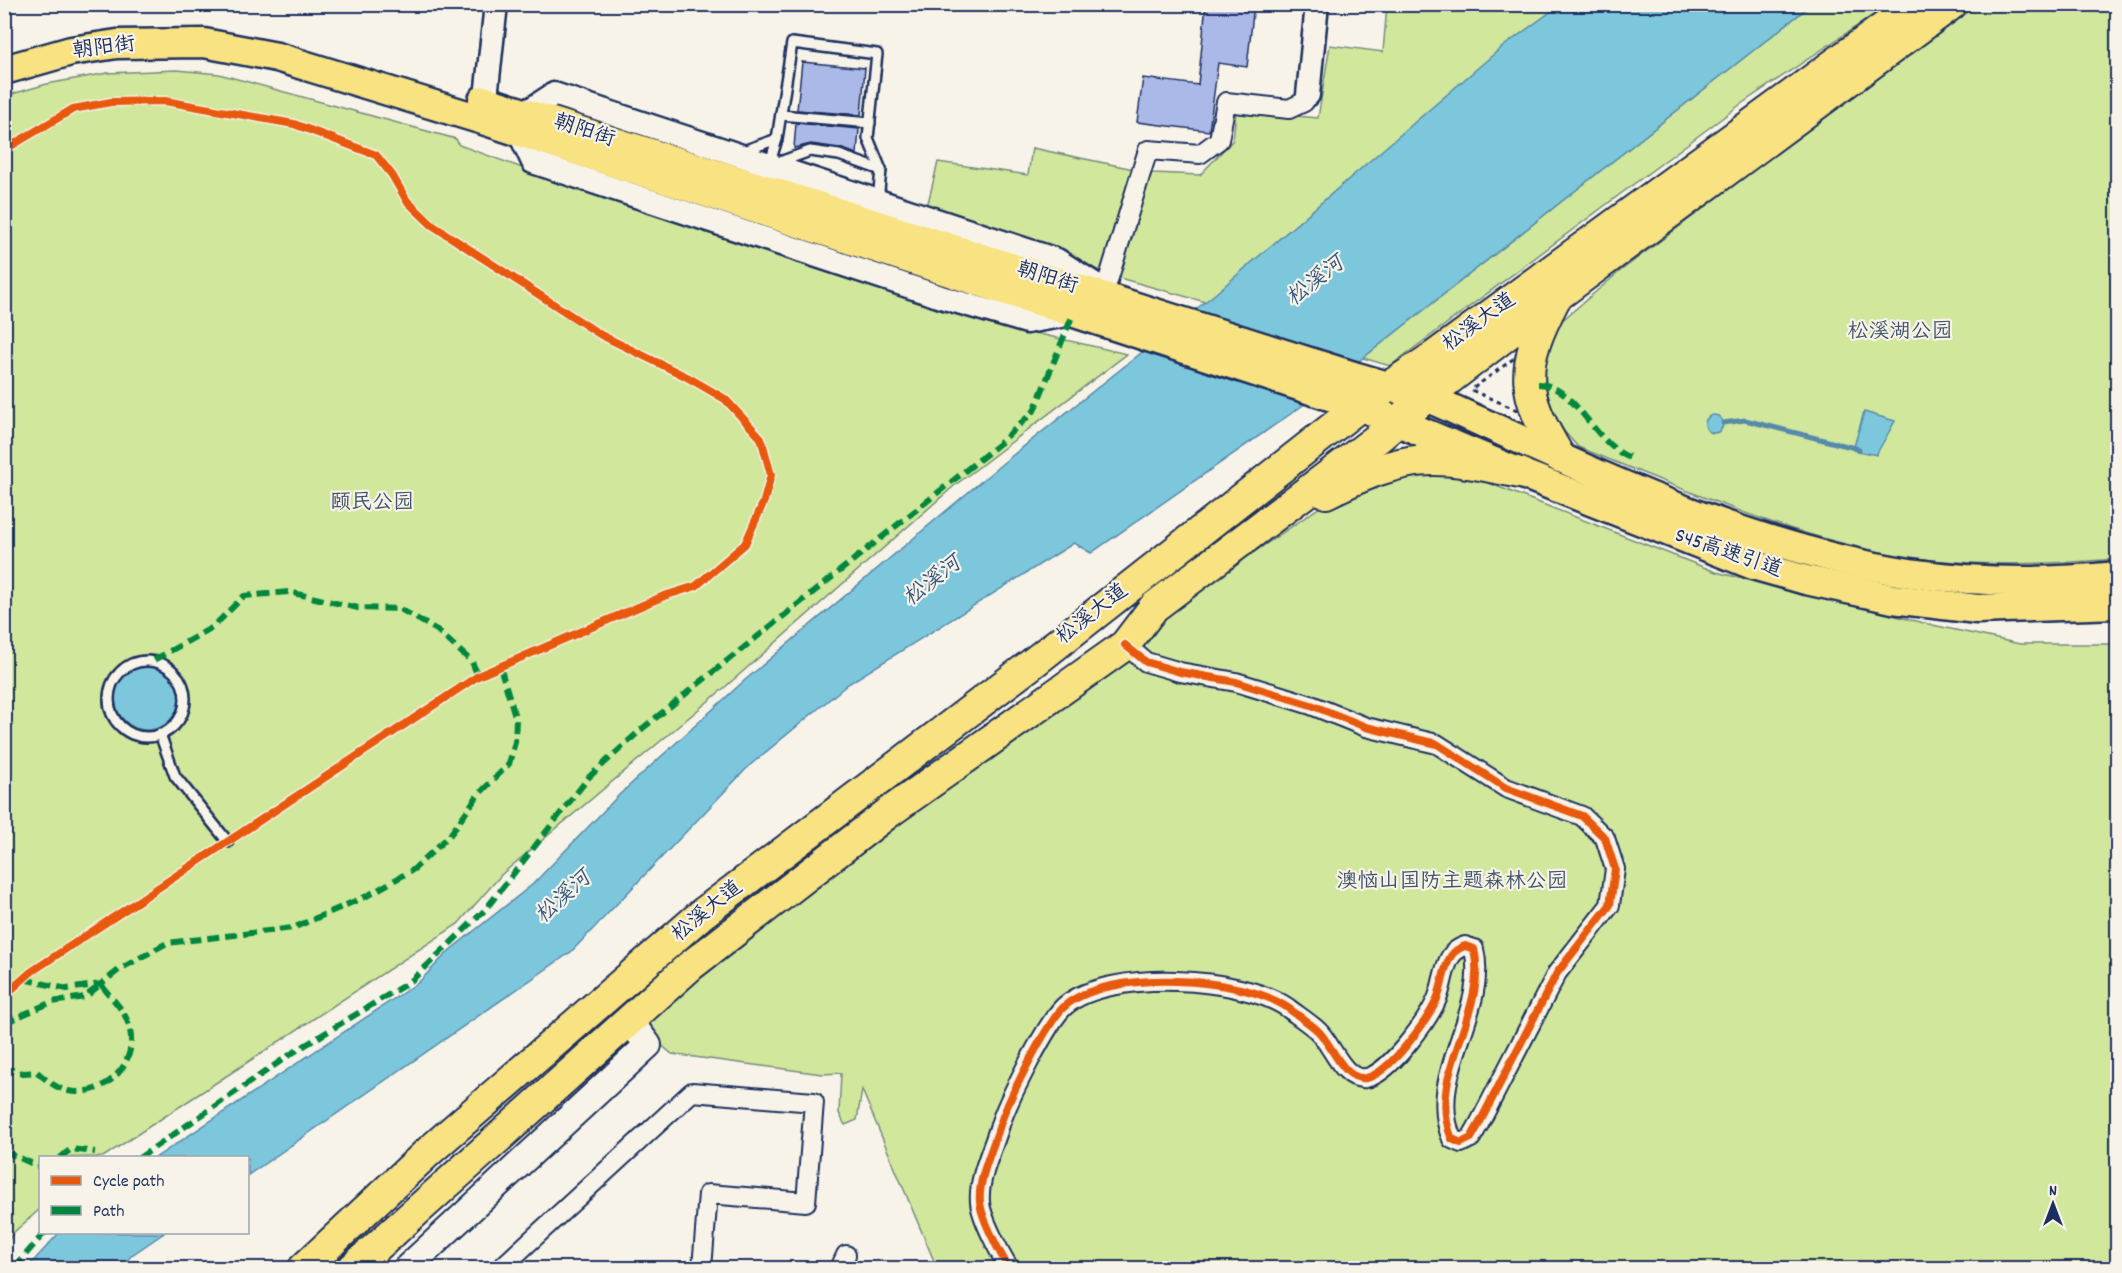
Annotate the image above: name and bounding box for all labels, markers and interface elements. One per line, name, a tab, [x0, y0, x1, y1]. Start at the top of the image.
street label: 朝阳街	[71, 30, 137, 68]
street label: 朝阳街	[549, 108, 619, 156]
water label: 松溪河	[1280, 248, 1354, 315]
street label: 朝阳街	[1012, 255, 1082, 303]
street label: 松溪大道	[1437, 286, 1523, 360]
park label: 松溪湖公园	[1848, 318, 1953, 348]
park label: 颐民公园	[330, 489, 414, 519]
street label: S45高速引道	[1670, 522, 1786, 586]
water label: 松溪河	[897, 548, 971, 615]
street label: 松溪大道	[1051, 577, 1135, 653]
water label: 松溪河	[529, 862, 601, 932]
park label: 澳恼山国防主题森林公园	[1337, 868, 1568, 898]
street label: 松溪大道	[666, 874, 750, 950]
legend	[39, 1156, 249, 1234]
text: Cycle path	[93, 1170, 164, 1195]
north arrow	[2023, 1174, 2083, 1234]
text: N	[2049, 1180, 2057, 1203]
text: Path	[93, 1200, 125, 1225]

